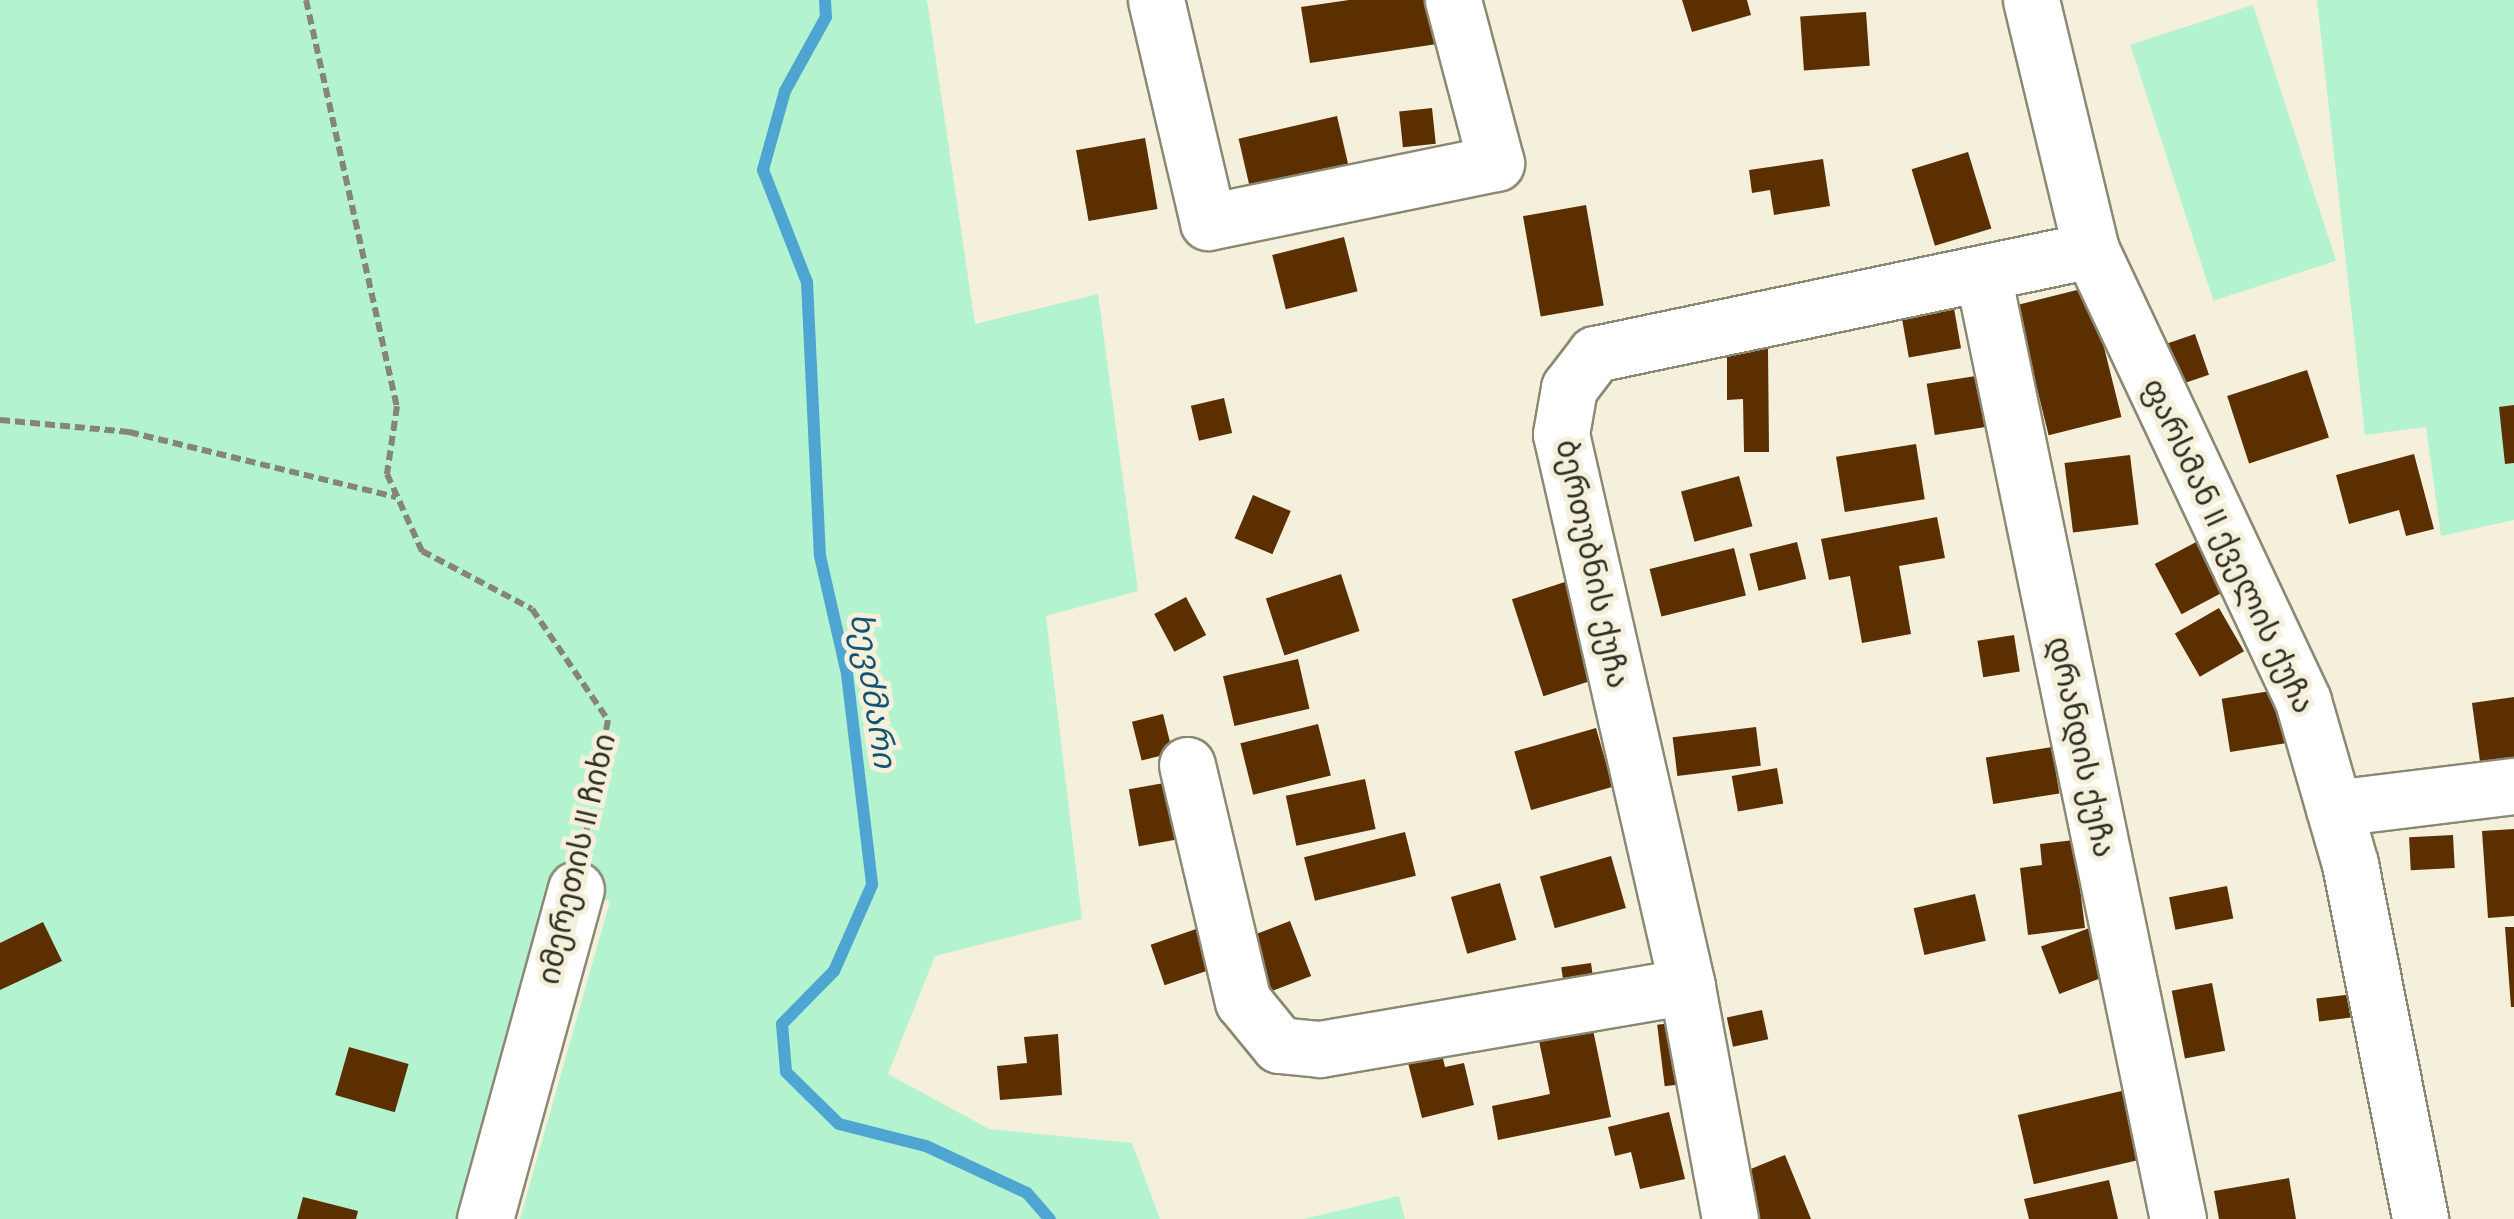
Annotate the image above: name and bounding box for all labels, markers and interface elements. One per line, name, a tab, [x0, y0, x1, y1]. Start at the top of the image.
street label: ფარსმან II ქველის ქუჩა	[2135, 373, 2321, 719]
street label: ბერთუბნის ქუჩა	[1548, 436, 1636, 692]
water label: ხევძმარი	[842, 610, 904, 770]
street label: დრანდის ქუჩა	[2040, 633, 2122, 861]
street label: იმერეთის II ჩიხი	[531, 730, 623, 988]

